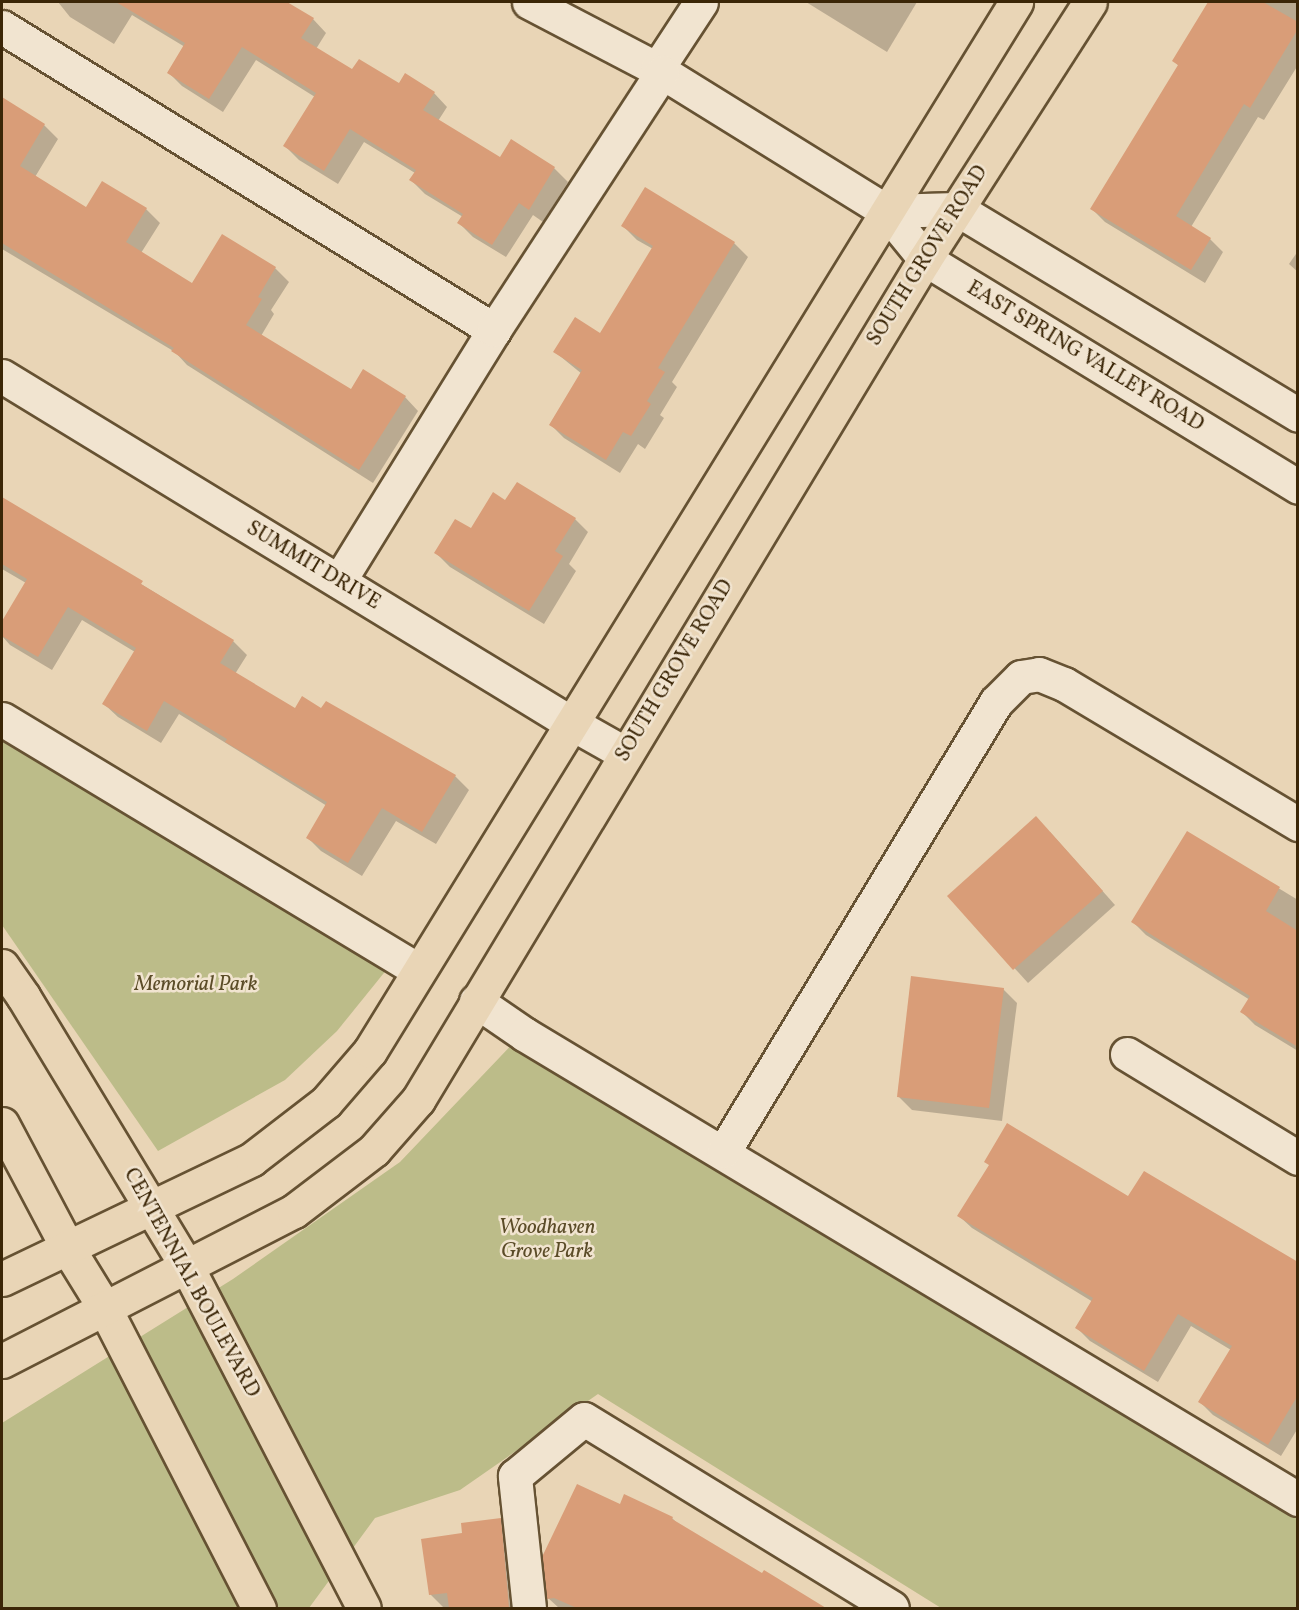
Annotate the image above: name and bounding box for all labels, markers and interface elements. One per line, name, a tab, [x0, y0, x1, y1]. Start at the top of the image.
street label: SOUTH GROVE ROAD	[862, 161, 994, 351]
street label: EAST SPRING VALLEY ROAD	[961, 276, 1209, 438]
street label: SUMMIT DRIVE	[241, 516, 385, 616]
street label: SOUTH GROVE ROAD	[611, 575, 739, 767]
park label: Memorial Park	[135, 972, 257, 998]
street label: CENTENNIAL BOULEVARD	[117, 1164, 265, 1402]
park label: Woodhaven Grove Park	[499, 1215, 595, 1265]

